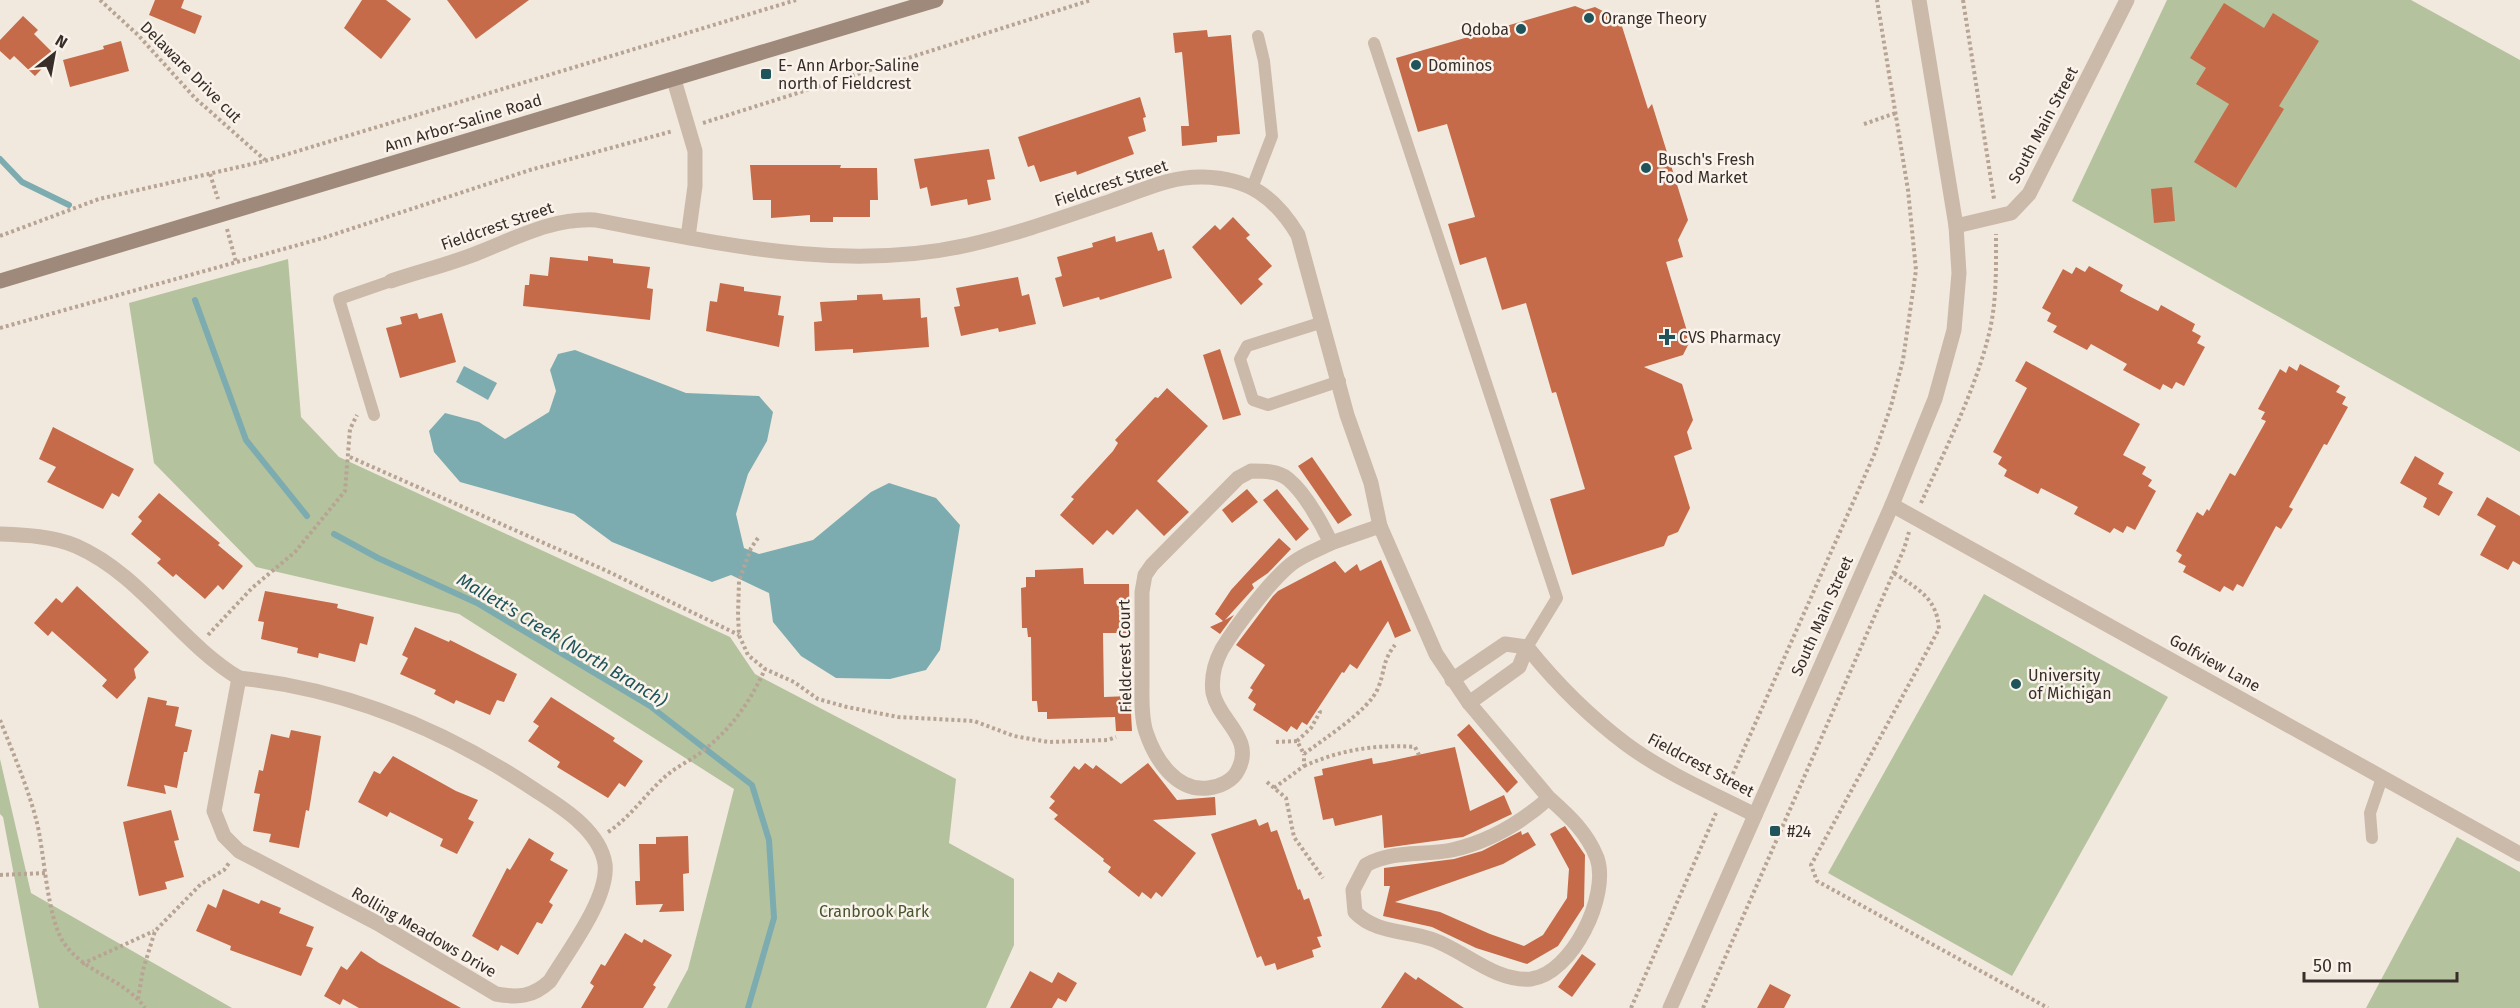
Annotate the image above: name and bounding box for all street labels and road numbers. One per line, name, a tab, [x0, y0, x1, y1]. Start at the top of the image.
street label: Delaware Drive cut	[136, 17, 246, 127]
street label: South Main Street	[2004, 63, 2082, 187]
street label: Ann Arbor-Saline Road	[382, 90, 544, 156]
street label: Fieldcrest Street	[1052, 156, 1170, 210]
street label: Fieldcrest Street	[438, 198, 556, 254]
street label: South Main Street	[1787, 553, 1857, 679]
street label: Fieldcrest Court	[1115, 599, 1135, 713]
street label: Golfview Lane	[2166, 630, 2264, 696]
street label: Fieldcrest Street	[1645, 729, 1758, 801]
street label: Rolling Meadows Drive	[348, 883, 500, 981]

